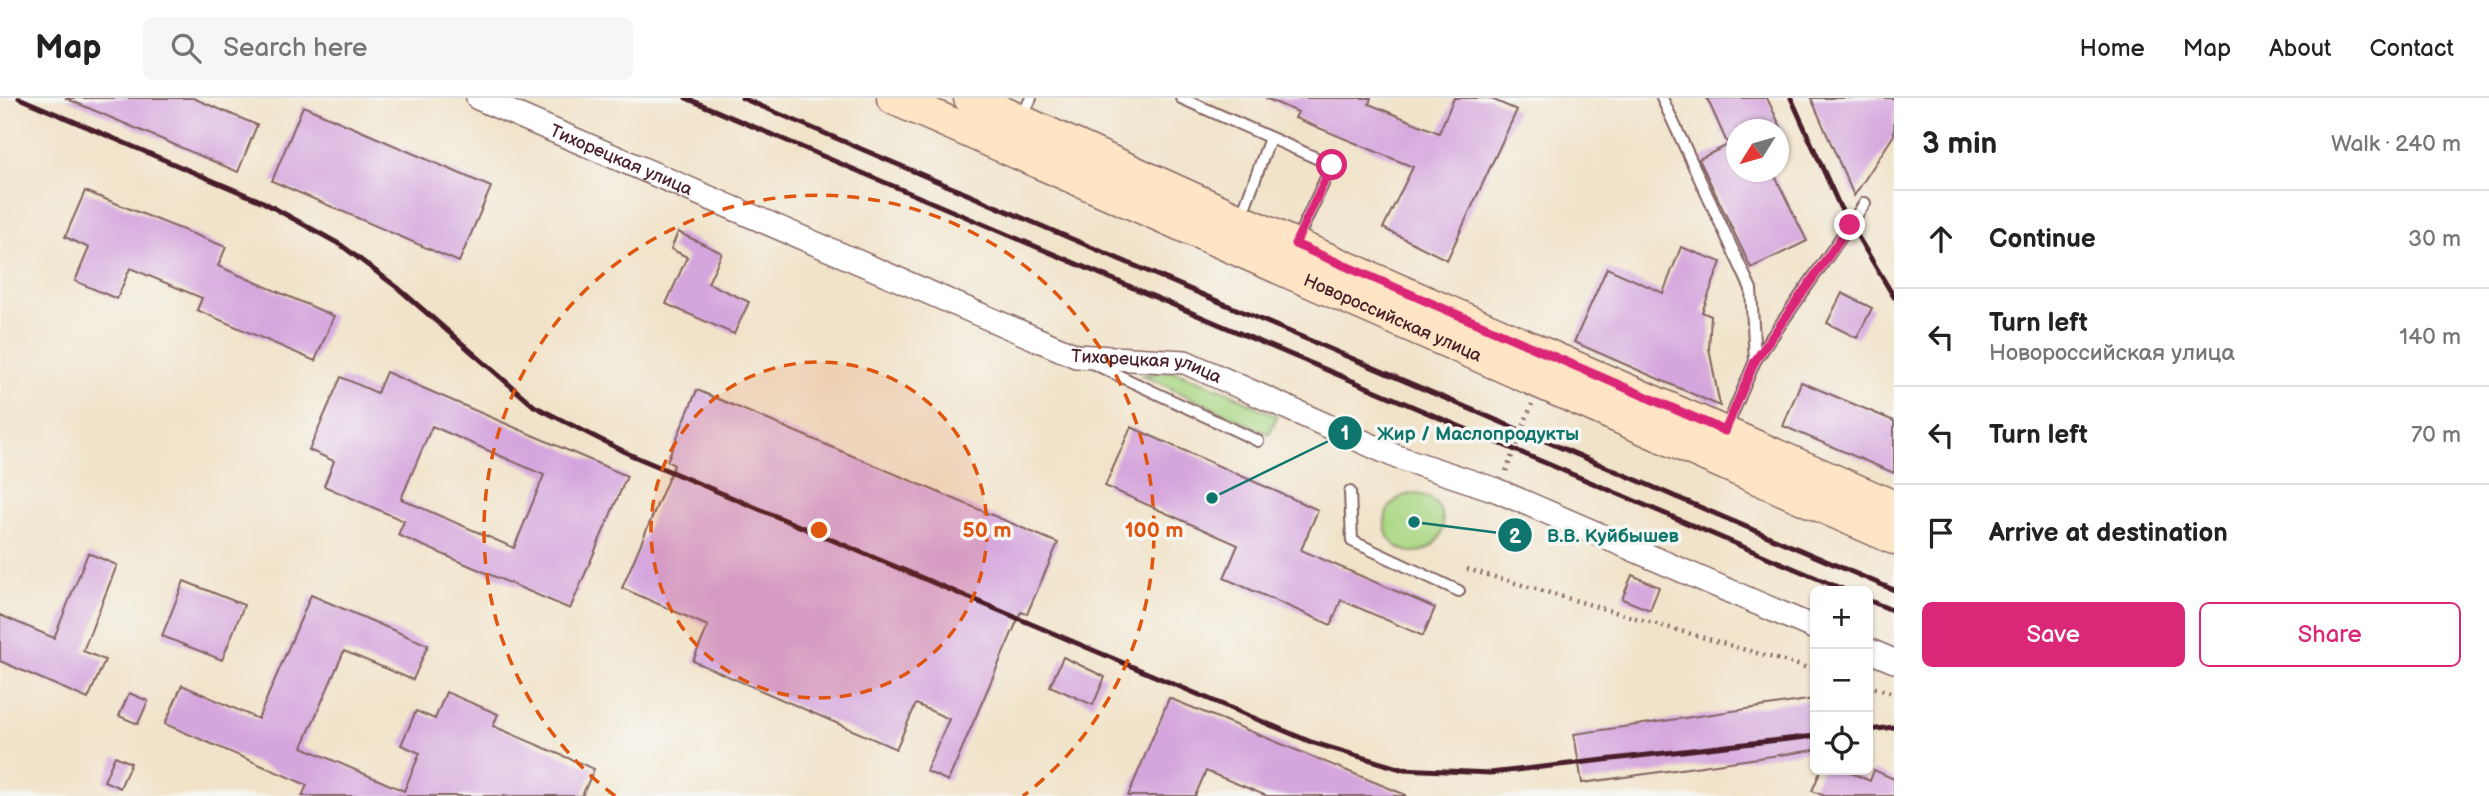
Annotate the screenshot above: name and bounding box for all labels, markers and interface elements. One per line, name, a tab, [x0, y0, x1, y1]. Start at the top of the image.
search box	[143, 17, 633, 80]
text: Map	[35, 28, 101, 68]
icon: search	[167, 29, 205, 67]
text: Search here	[223, 33, 367, 64]
text: Home	[2080, 34, 2145, 63]
text: Map	[2183, 34, 2231, 63]
text: About	[2269, 34, 2331, 63]
text: Contact	[2369, 34, 2454, 63]
north arrow	[1726, 119, 1789, 182]
street label: Тихорецкая улица	[547, 120, 696, 200]
text: 3 min	[1922, 126, 1997, 162]
text: Walk · 240 m	[2331, 130, 2461, 158]
route start	[1316, 149, 1347, 180]
route end	[1834, 209, 1865, 240]
icon: ahead	[1922, 220, 1960, 258]
text: Continue	[1989, 224, 2096, 255]
text: 30 m	[2408, 225, 2461, 253]
street label: Новороссийская улица	[1300, 269, 1486, 366]
text: Turn left	[1989, 308, 2088, 339]
icon: left	[1922, 318, 1960, 356]
text: 140 m	[2399, 323, 2461, 351]
text: Новороссийская улица	[1989, 339, 2235, 367]
street label: Тихорецкая улица	[1070, 345, 1225, 388]
callout: Жир / Маслопродукты	[1328, 413, 1593, 453]
icon: left	[1922, 416, 1960, 454]
text: Turn left	[1989, 420, 2088, 451]
text: 1	[1341, 421, 1349, 446]
text: 70 m	[2411, 421, 2461, 449]
text: Жир / Маслопродукты	[1377, 423, 1579, 446]
icon: arrive	[1922, 514, 1960, 552]
callout: В.В. Куйбышев	[1498, 515, 1693, 555]
centre of rings	[807, 518, 831, 542]
text: 50 m	[963, 518, 1011, 543]
text: 100 m	[1125, 518, 1183, 543]
text: Arrive at destination	[1989, 518, 2228, 549]
text: 2	[1509, 524, 1522, 549]
text: В.В. Куйбышев	[1547, 525, 1680, 548]
map controls	[1810, 586, 1873, 775]
button: +	[1810, 586, 1873, 649]
button: Save	[1922, 602, 2185, 667]
button: Share	[2199, 602, 2461, 667]
button: −	[1810, 649, 1873, 712]
button: locate	[1810, 712, 1873, 775]

